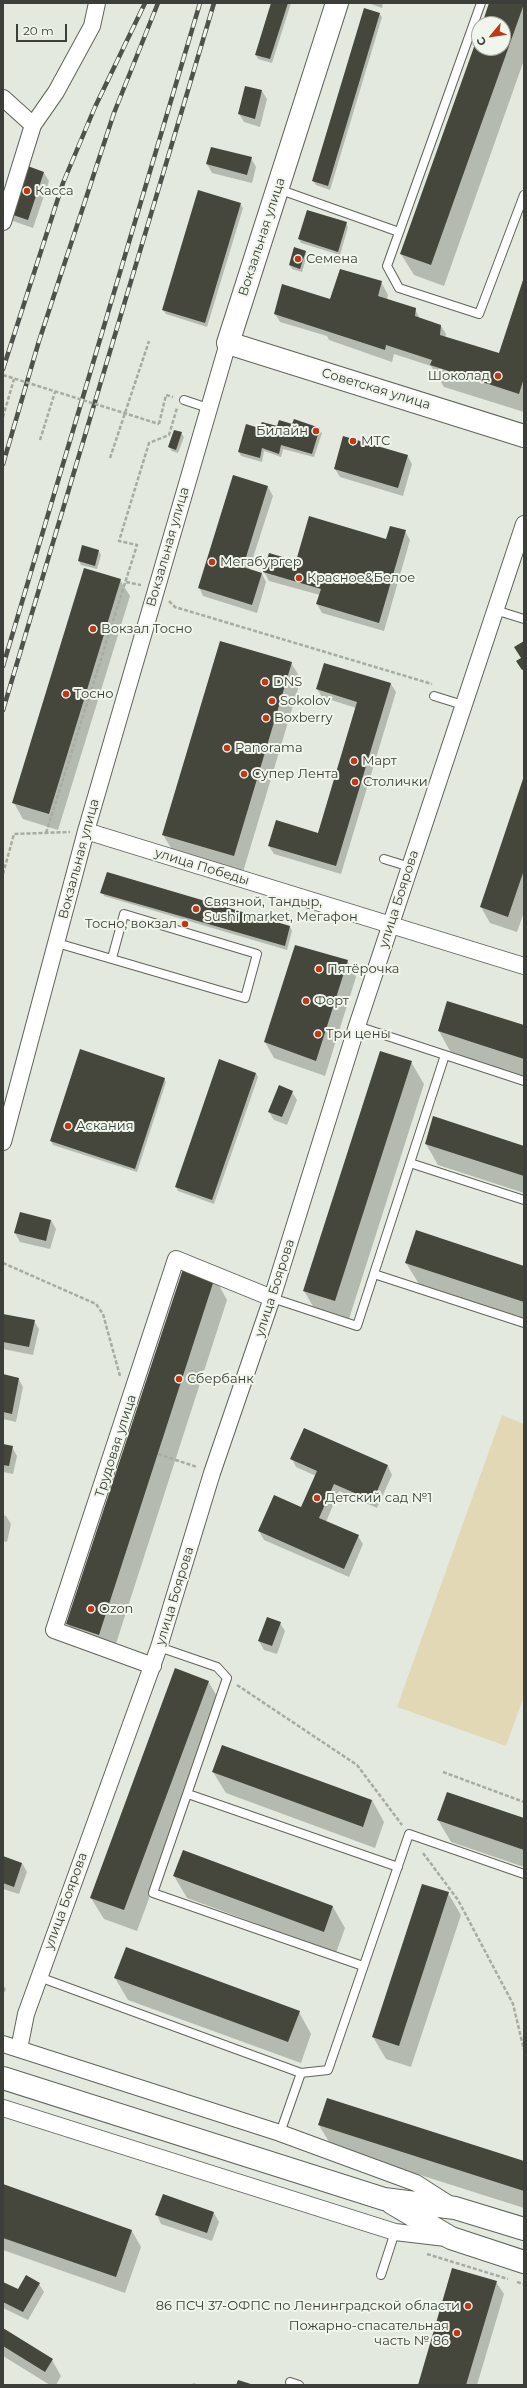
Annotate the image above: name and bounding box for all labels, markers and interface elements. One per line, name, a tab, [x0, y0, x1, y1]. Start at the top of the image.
scale bar	[18, 16, 69, 42]
north arrow	[471, 16, 511, 56]
text: 20 m	[23, 23, 54, 38]
text: С	[473, 34, 489, 48]
street label: Вокзальная улица	[235, 176, 289, 298]
place label: Касса	[35, 183, 74, 199]
marker: Касса	[22, 186, 32, 196]
place label: Семена	[306, 251, 358, 267]
marker: Семена	[293, 254, 303, 264]
street label: Советская улица	[320, 365, 432, 413]
place label: Шоколад	[428, 368, 490, 384]
marker: Шоколад	[493, 371, 503, 381]
place label: Билайн	[256, 423, 308, 439]
marker: Билайн	[311, 426, 321, 436]
place label: МТС	[361, 433, 390, 449]
marker: МТС	[348, 436, 358, 446]
street label: Вокзальная улица	[143, 485, 193, 609]
place label: Мегабургер	[220, 554, 302, 570]
marker: Мегабургер	[207, 557, 217, 567]
place label: Красное&Белое	[307, 570, 415, 586]
marker: Красное&Белое	[294, 573, 304, 583]
place label: Вокзал Тосно	[101, 621, 192, 637]
marker: Вокзал Тосно	[88, 624, 98, 634]
place label: DNS	[273, 674, 302, 690]
marker: DNS	[260, 677, 270, 687]
place label: Тосно	[74, 686, 114, 702]
marker: Тосно	[61, 689, 71, 699]
place label: Sokolov	[280, 693, 330, 709]
marker: Sokolov	[267, 696, 277, 706]
place label: Boxberry	[274, 710, 333, 726]
marker: Boxberry	[261, 713, 271, 723]
place label: Panorama	[235, 740, 303, 756]
marker: Panorama	[222, 743, 232, 753]
place label: Март	[362, 753, 397, 769]
marker: Март	[349, 756, 359, 766]
place label: Супер Лента	[252, 766, 338, 782]
marker: Супер Лента	[239, 769, 249, 779]
place label: Столички	[363, 774, 428, 790]
marker: Столички	[350, 777, 360, 787]
street label: Вокзальная улица	[55, 797, 103, 921]
street label: улица Победы	[153, 845, 251, 889]
street label: улица Боярова	[376, 848, 422, 950]
place label: Связной, Тандыр, Sushi market, Мегафон	[204, 894, 358, 925]
marker: Связной, Тандыр, Sushi market, Мегафон	[191, 904, 201, 914]
place label: Тосно, вокзал	[85, 916, 177, 932]
marker: Тосно, вокзал	[180, 919, 190, 929]
place label: Пятёрочка	[327, 961, 399, 977]
marker: Пятёрочка	[314, 964, 324, 974]
place label: Форт	[314, 993, 349, 1009]
marker: Форт	[301, 996, 311, 1006]
place label: Три цены	[326, 1026, 391, 1042]
marker: Три цены	[313, 1029, 323, 1039]
place label: Аскания	[76, 1118, 134, 1134]
marker: Аскания	[63, 1121, 73, 1131]
street label: улица Боярова	[252, 1237, 298, 1339]
place label: Сбербанк	[187, 1371, 254, 1387]
marker: Сбербанк	[174, 1374, 184, 1384]
street label: Трудовая улица	[92, 1393, 140, 1499]
place label: Детский сад №1	[325, 1490, 432, 1506]
marker: Детский сад №1	[312, 1493, 322, 1503]
street label: улица Боярова	[153, 1545, 197, 1647]
place label: Ozon	[99, 1601, 133, 1617]
marker: Ozon	[86, 1604, 96, 1614]
street label: улица Боярова	[41, 1850, 91, 1952]
place label: 86 ПСЧ 37-ОФПС по Ленинградской области	[156, 2298, 460, 2314]
marker: 86 ПСЧ 37-ОФПС по Ленинградской области	[463, 2301, 473, 2311]
place label: Пожарно-спасательная часть № 86	[289, 2318, 449, 2349]
marker: Пожарно-спасательная часть № 86	[452, 2328, 462, 2338]

